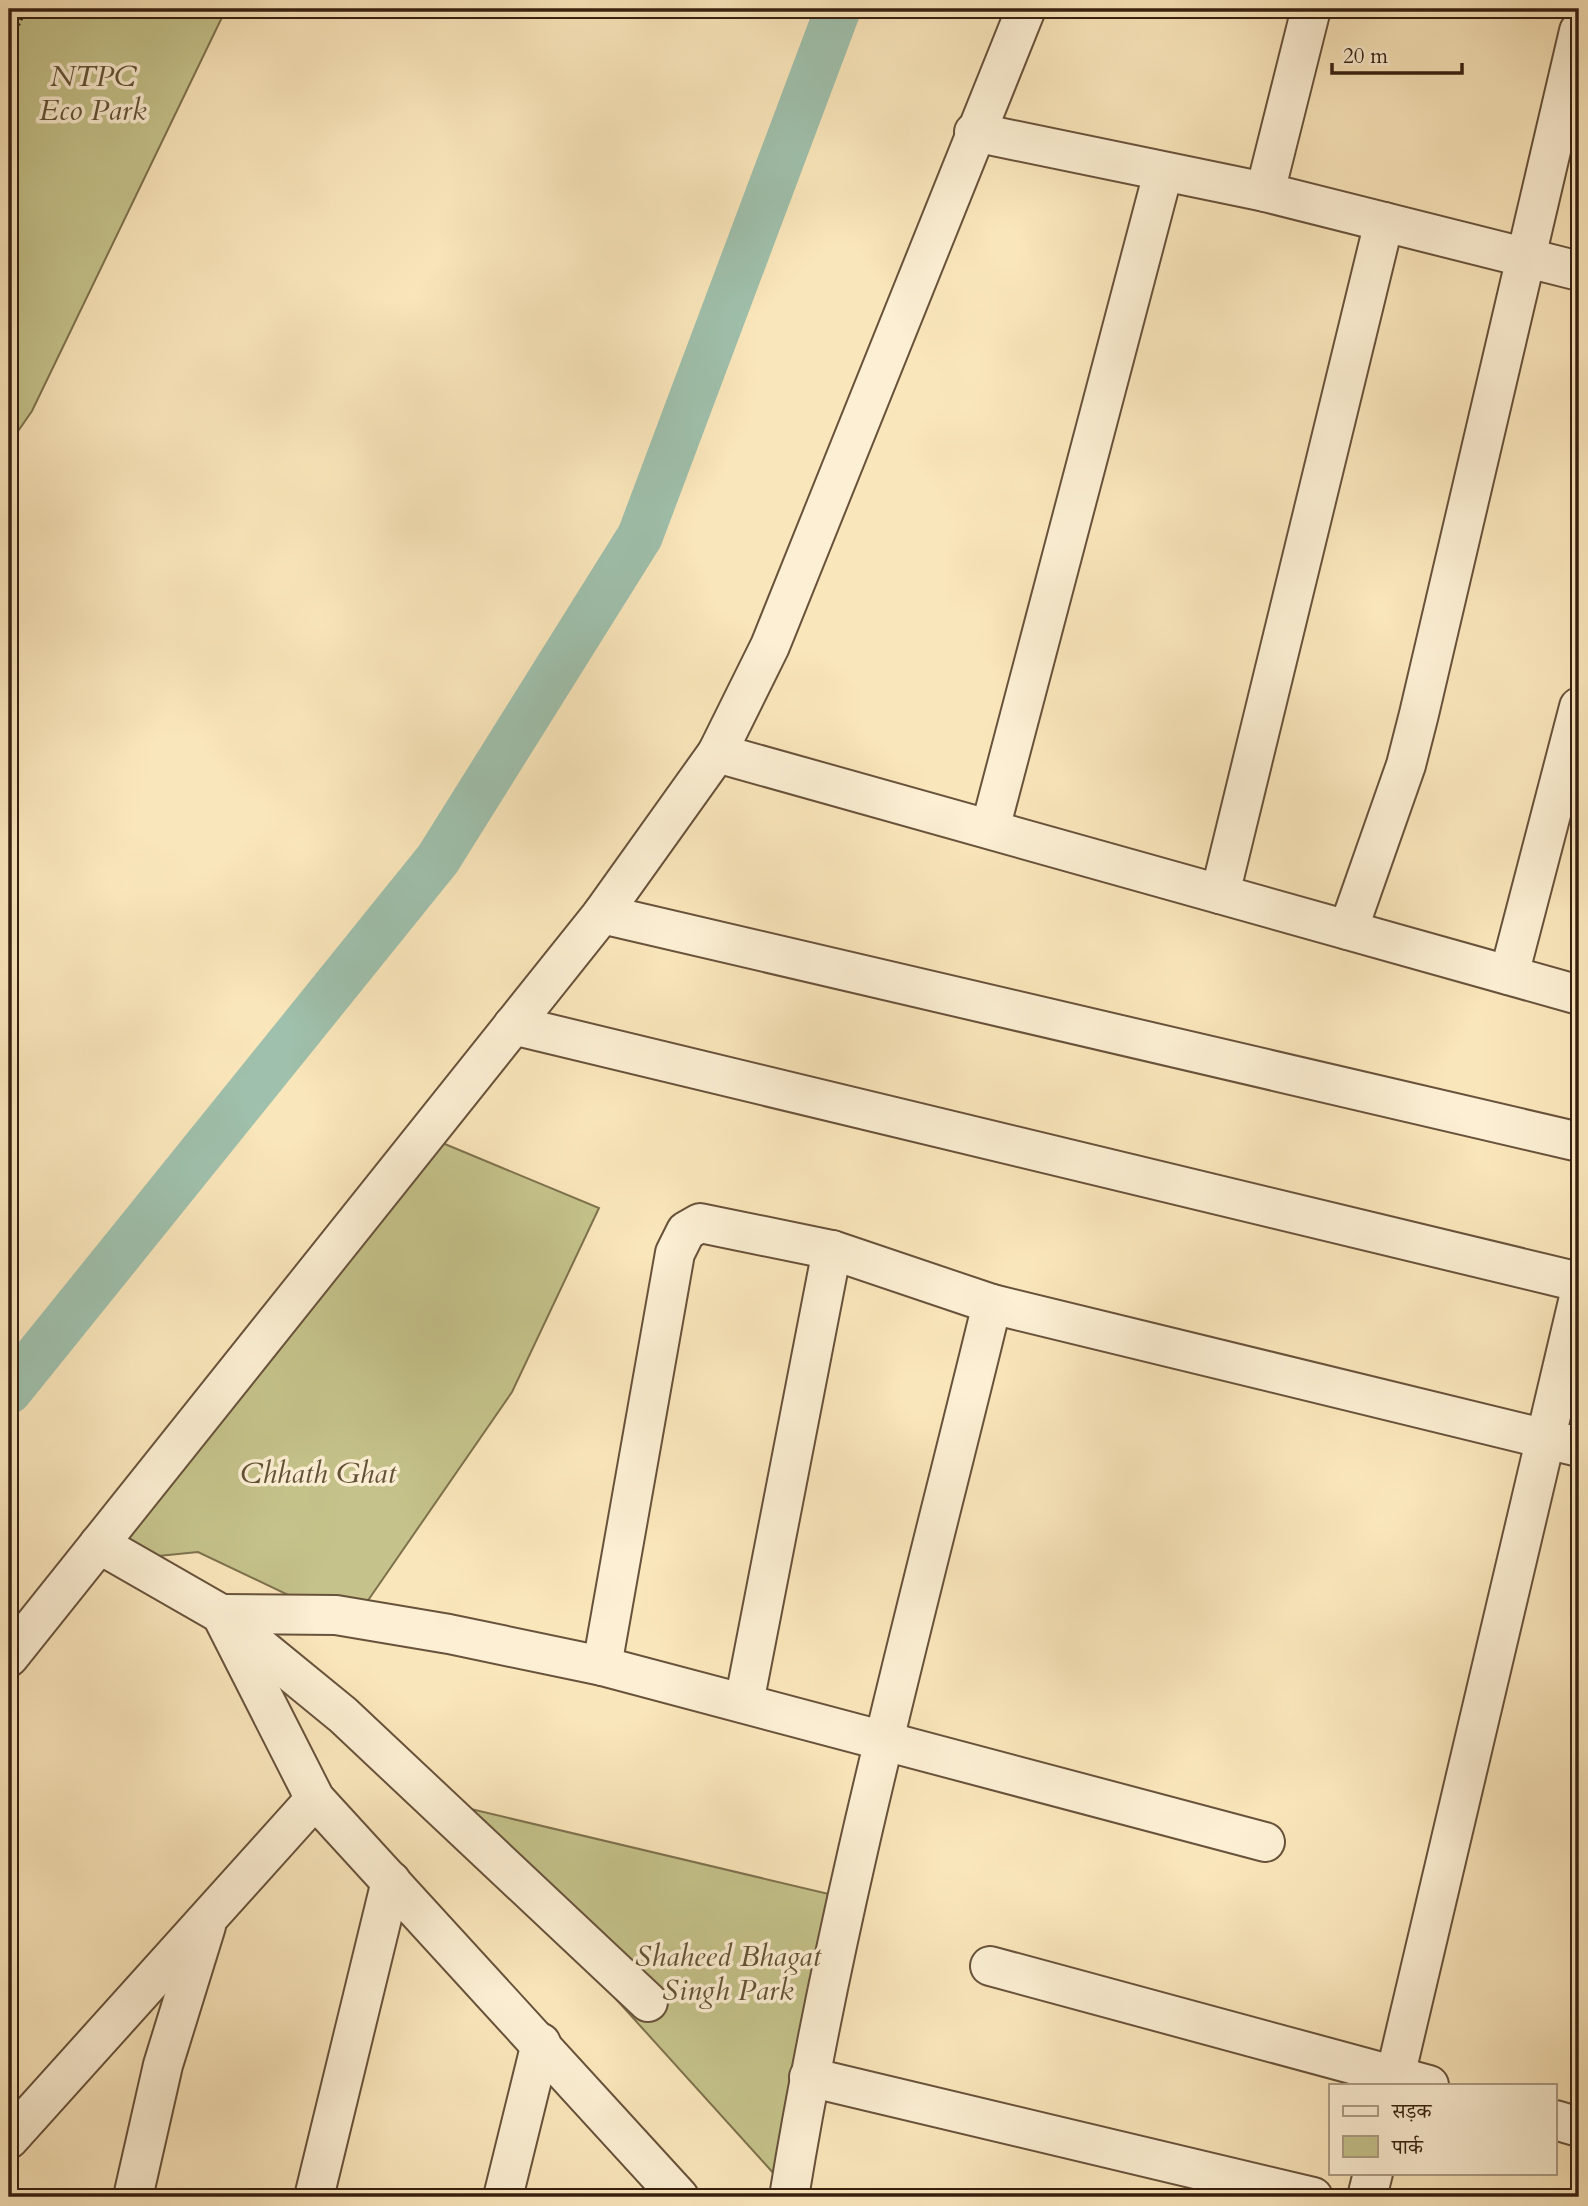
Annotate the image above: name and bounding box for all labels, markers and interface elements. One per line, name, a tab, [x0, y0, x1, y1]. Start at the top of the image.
scale bar	[1332, 32, 1462, 76]
text: 20 m	[1343, 42, 1388, 71]
park label: NTPC Eco Park	[39, 56, 147, 131]
park label: Chhath Ghat	[240, 1453, 398, 1494]
park label: Shaheed Bhagat Singh Park	[635, 1936, 822, 2011]
legend	[1329, 2084, 1556, 2174]
text: सड़क	[1391, 2097, 1432, 2126]
text: पार्क	[1391, 2133, 1424, 2162]

